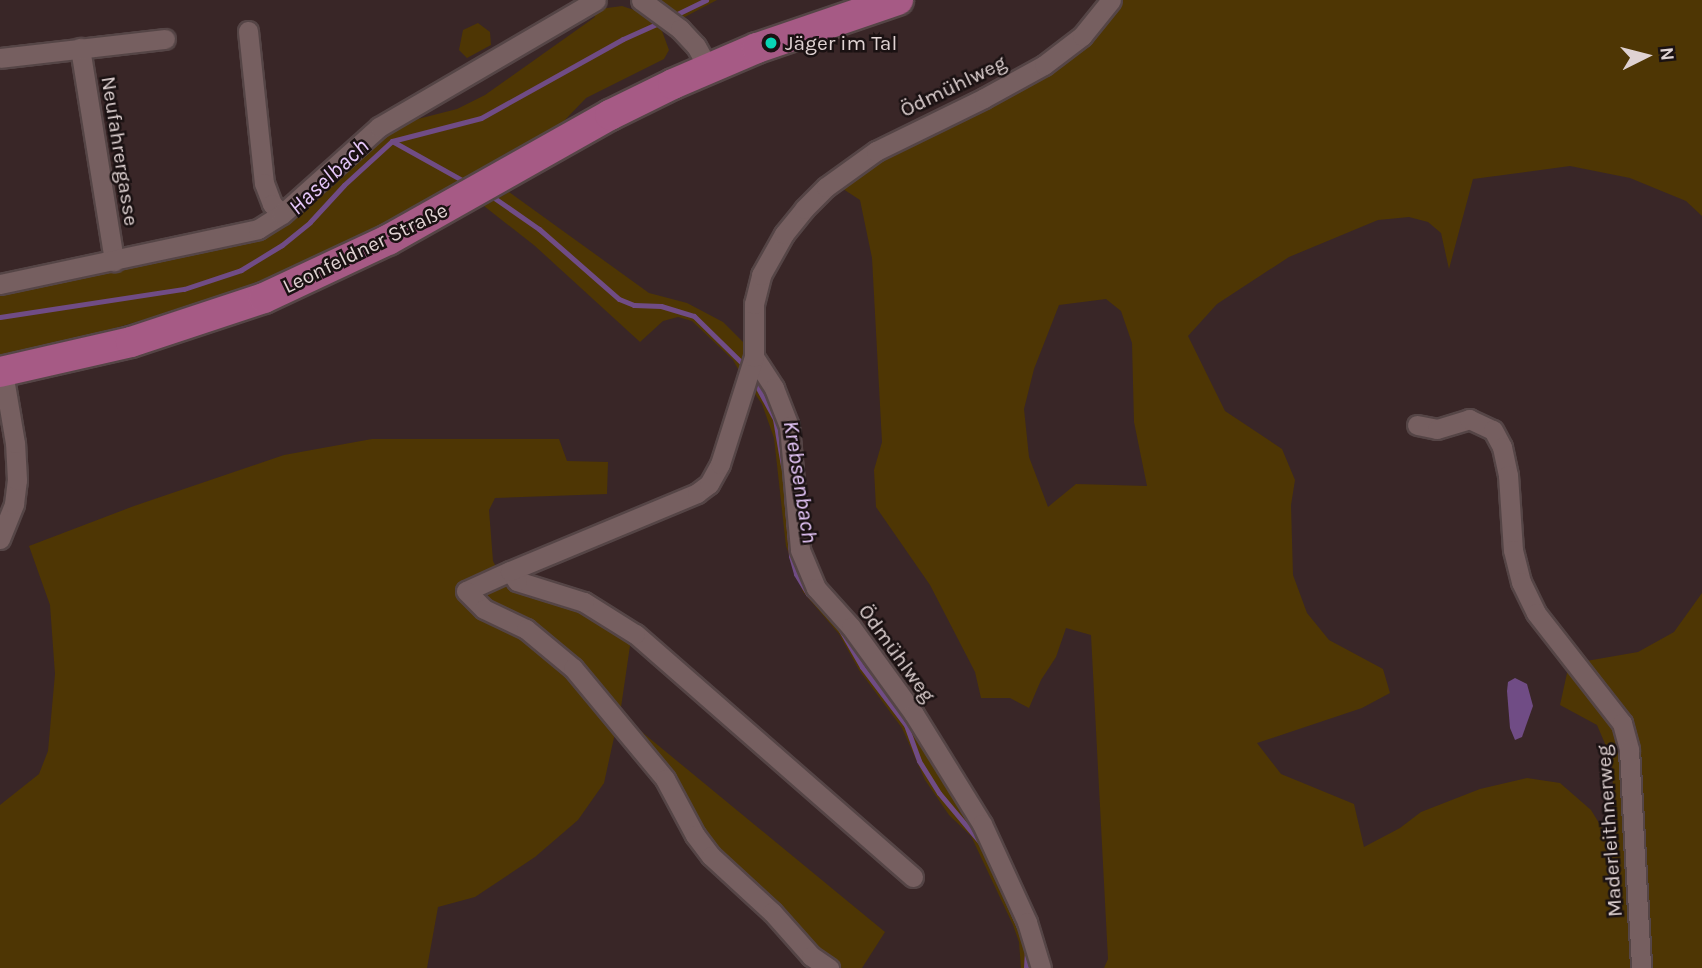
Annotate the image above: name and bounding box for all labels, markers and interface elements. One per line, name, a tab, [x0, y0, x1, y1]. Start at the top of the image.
north arrow	[1611, 21, 1681, 91]
place label: Jäger im Tal	[785, 30, 897, 56]
marker: Jäger im Tal	[763, 35, 779, 51]
text: N	[1655, 46, 1679, 62]
street label: Ödmühlweg	[896, 50, 1010, 122]
street label: Neufahrergasse	[96, 74, 144, 228]
water label: Haselbach	[283, 133, 375, 221]
street label: Leonfeldner Straße	[278, 197, 452, 299]
water label: Krebsenbach	[777, 419, 823, 545]
street label: Ödmühlweg	[853, 599, 941, 707]
street label: Maderleithnerweg	[1590, 744, 1628, 918]

